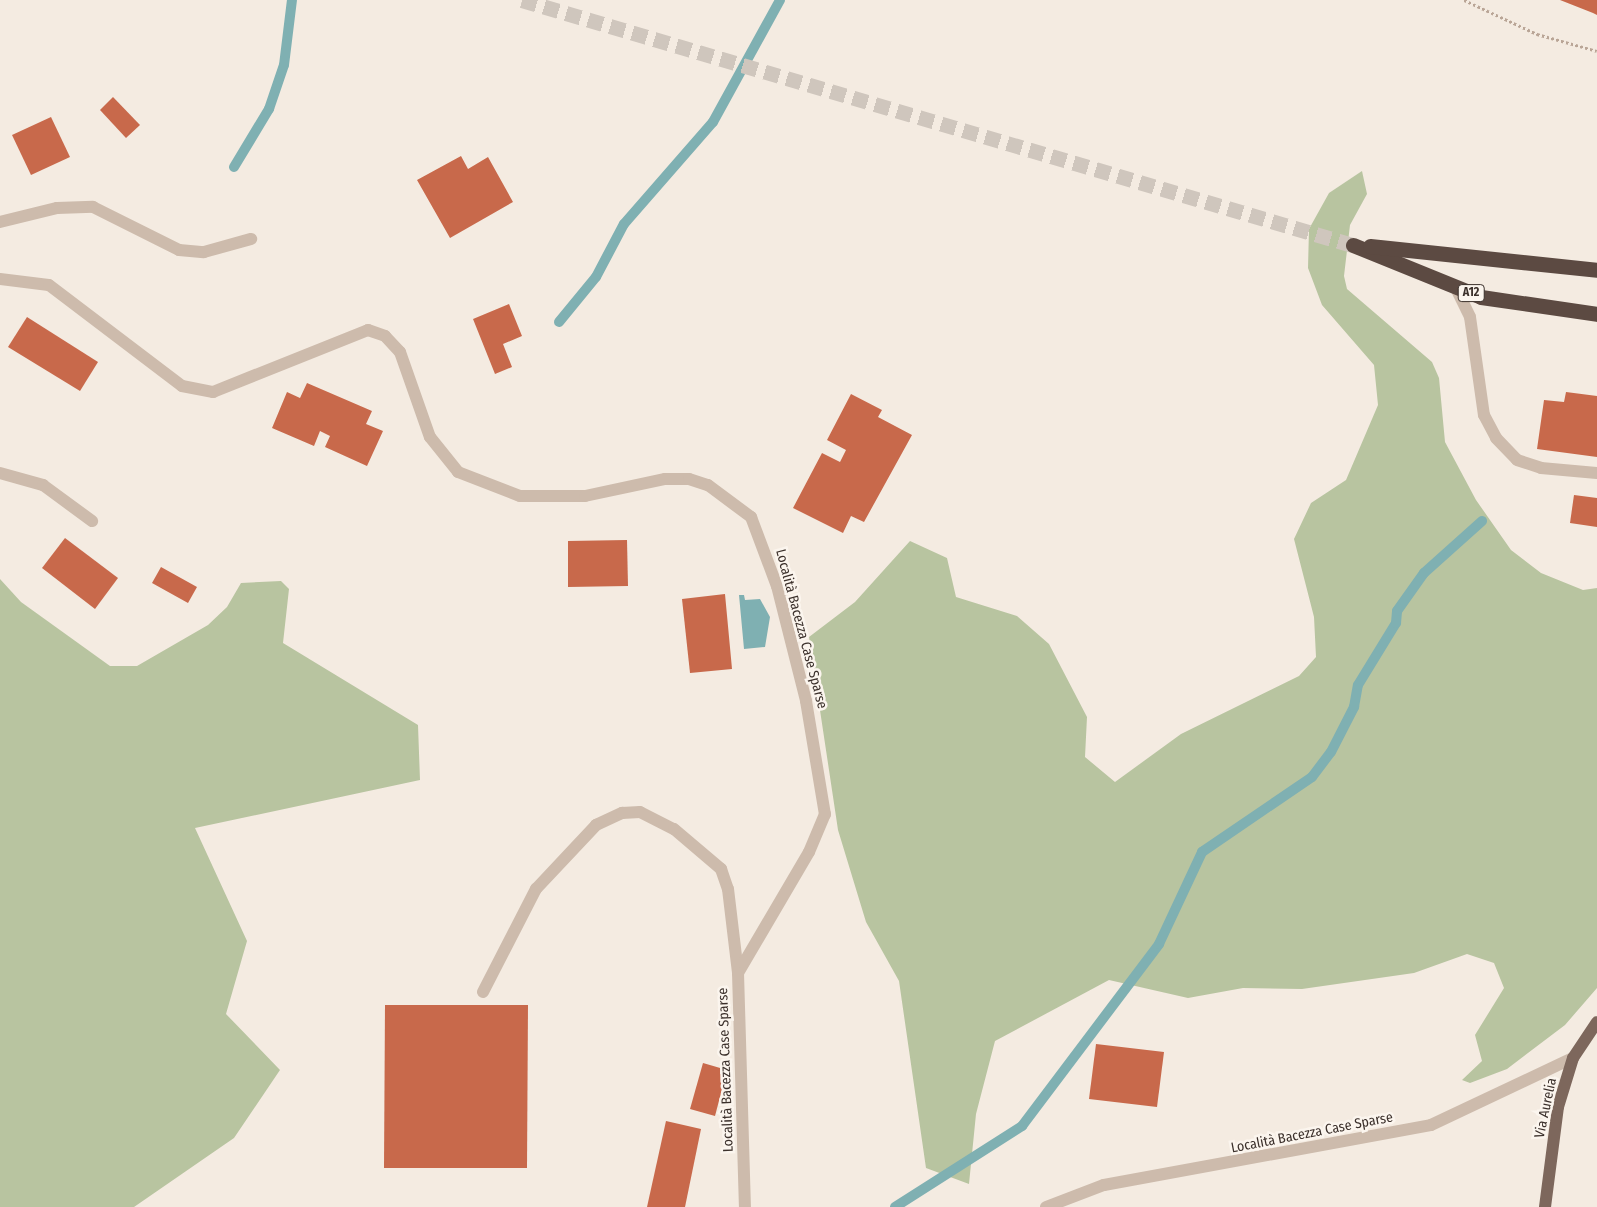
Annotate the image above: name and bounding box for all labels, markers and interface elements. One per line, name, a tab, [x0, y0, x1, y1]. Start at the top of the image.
road number: A12	[1457, 284, 1485, 302]
street label: Località Bacezza Case Sparse	[772, 547, 830, 711]
street label: Località Bacezza Case Sparse	[715, 988, 737, 1152]
street label: Via Aurelia	[1531, 1076, 1561, 1140]
street label: Località Bacezza Case Sparse	[1230, 1109, 1394, 1157]

